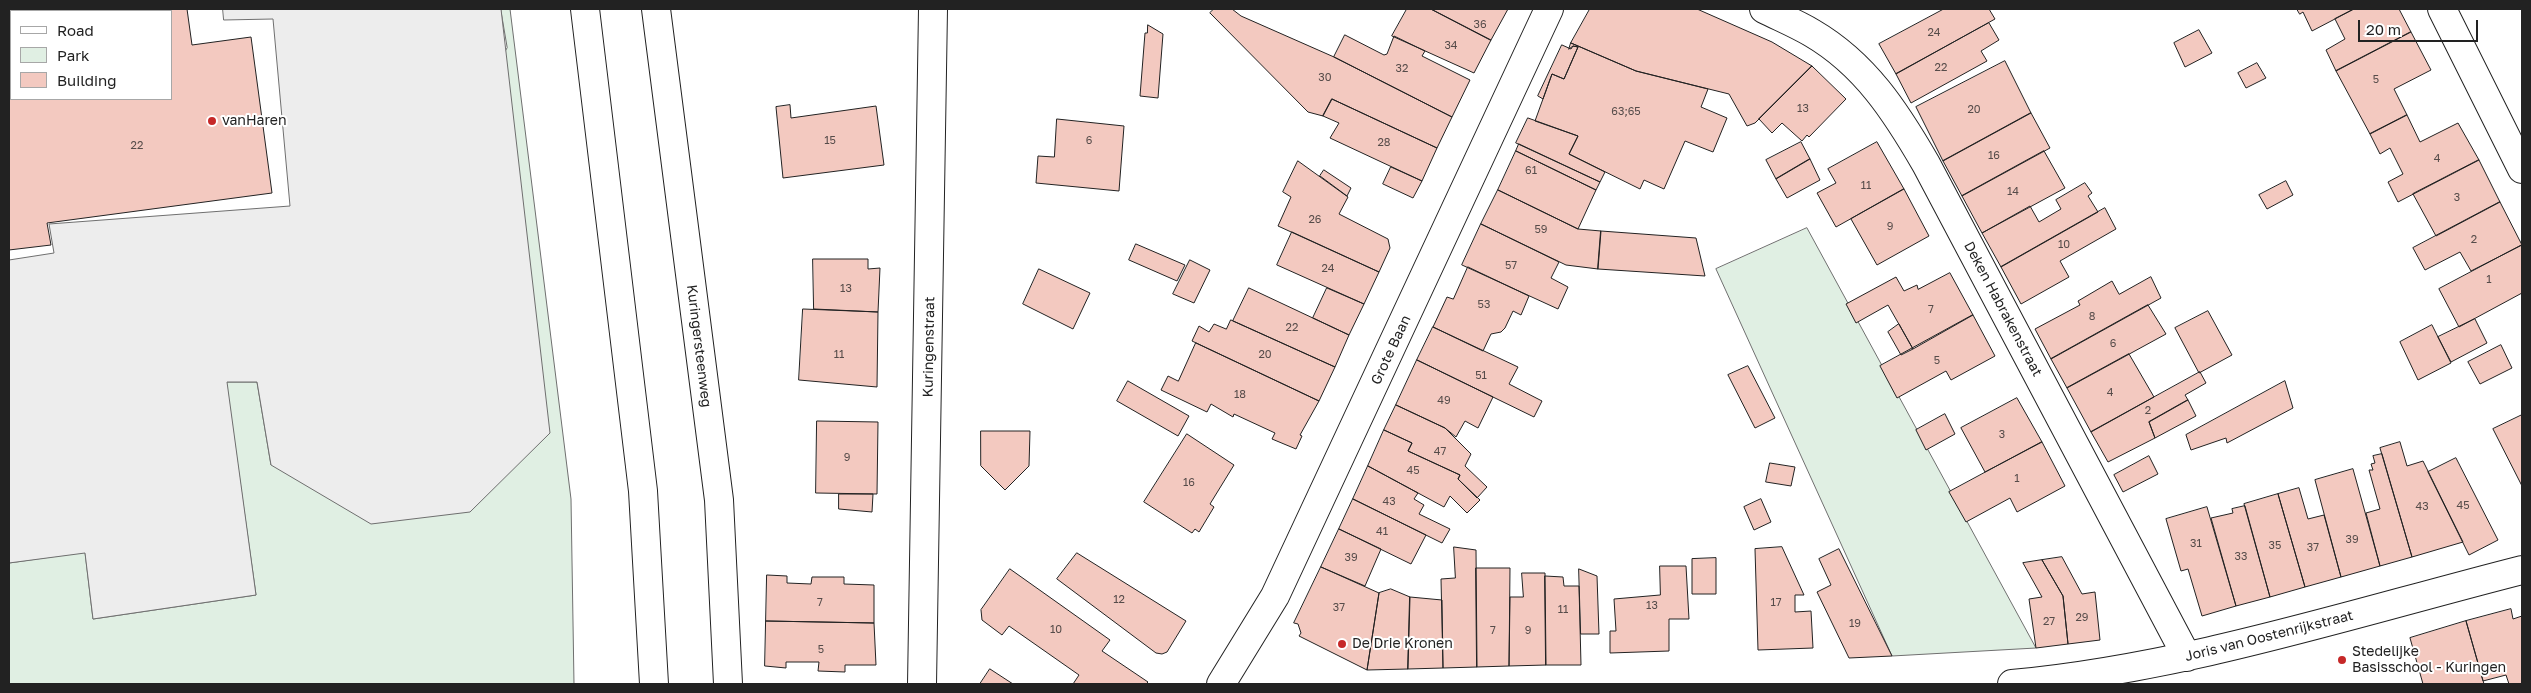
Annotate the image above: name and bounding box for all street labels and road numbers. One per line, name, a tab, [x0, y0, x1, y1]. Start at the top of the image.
street label: Deken Habrakenstraat	[1960, 239, 2046, 379]
street label: Kuringersteenweg	[683, 284, 715, 408]
street label: Kuringenstraat	[920, 297, 938, 397]
street label: Grote Baan	[1368, 313, 1414, 387]
street label: Joris van Oostenrijkstraat	[2183, 607, 2355, 665]

